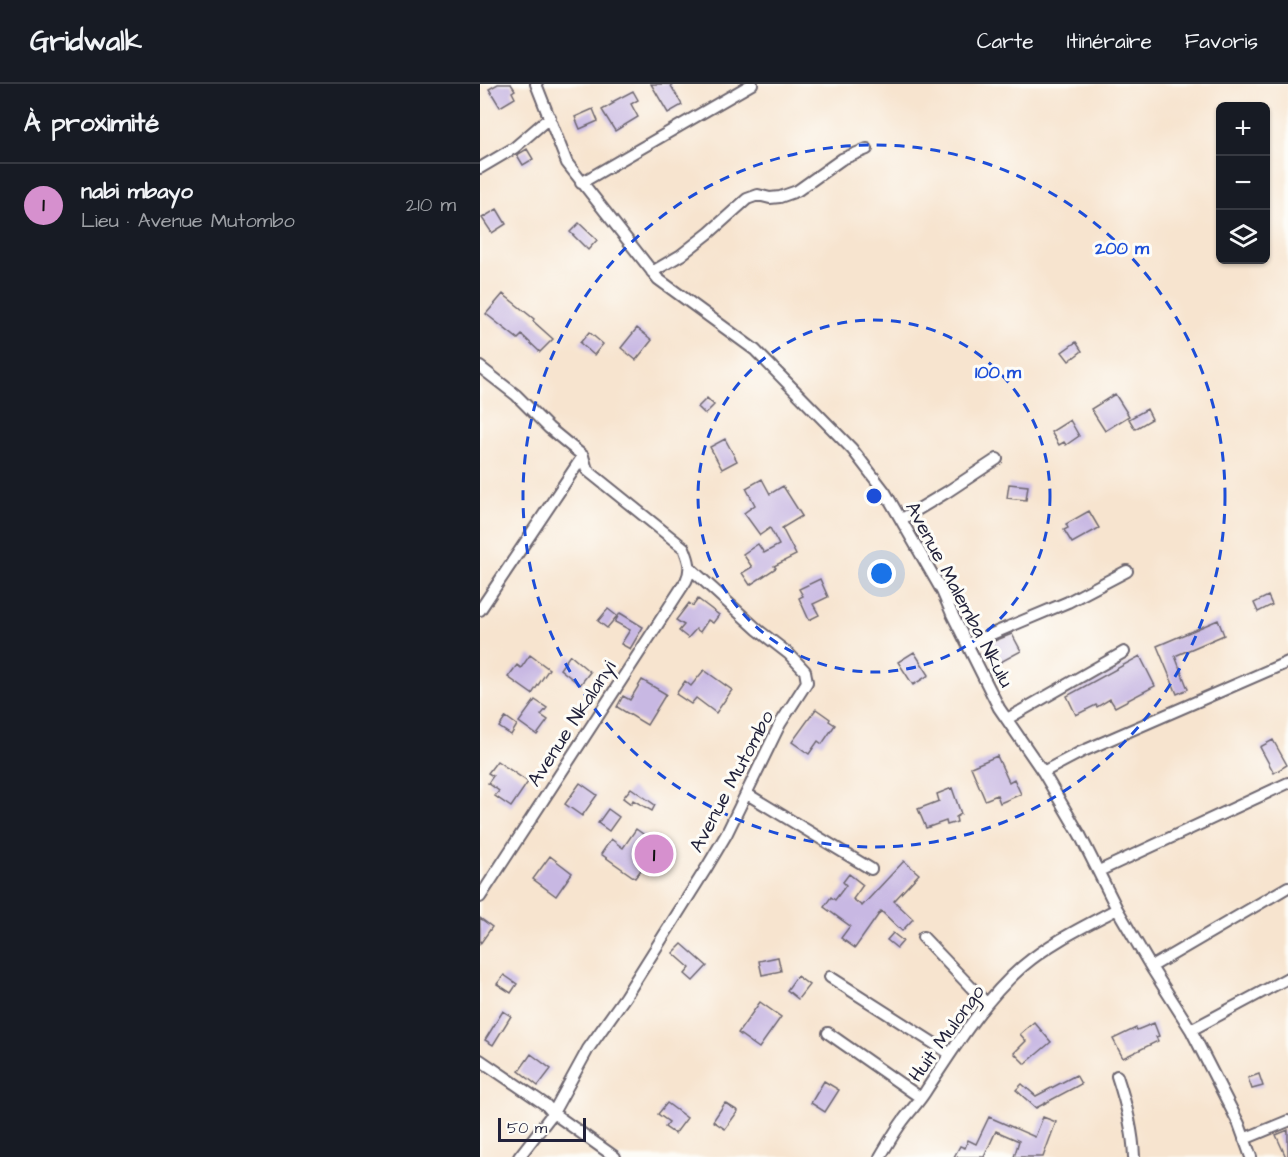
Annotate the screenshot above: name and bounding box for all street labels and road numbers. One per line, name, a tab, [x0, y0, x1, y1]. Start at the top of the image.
street label: Avenue Malemba Nkulu	[898, 497, 1020, 692]
street label: Avenue Nkalanyi	[521, 655, 624, 793]
street label: Avenue Mutombo	[683, 706, 781, 857]
street label: Huit Mulongo	[902, 979, 992, 1089]

